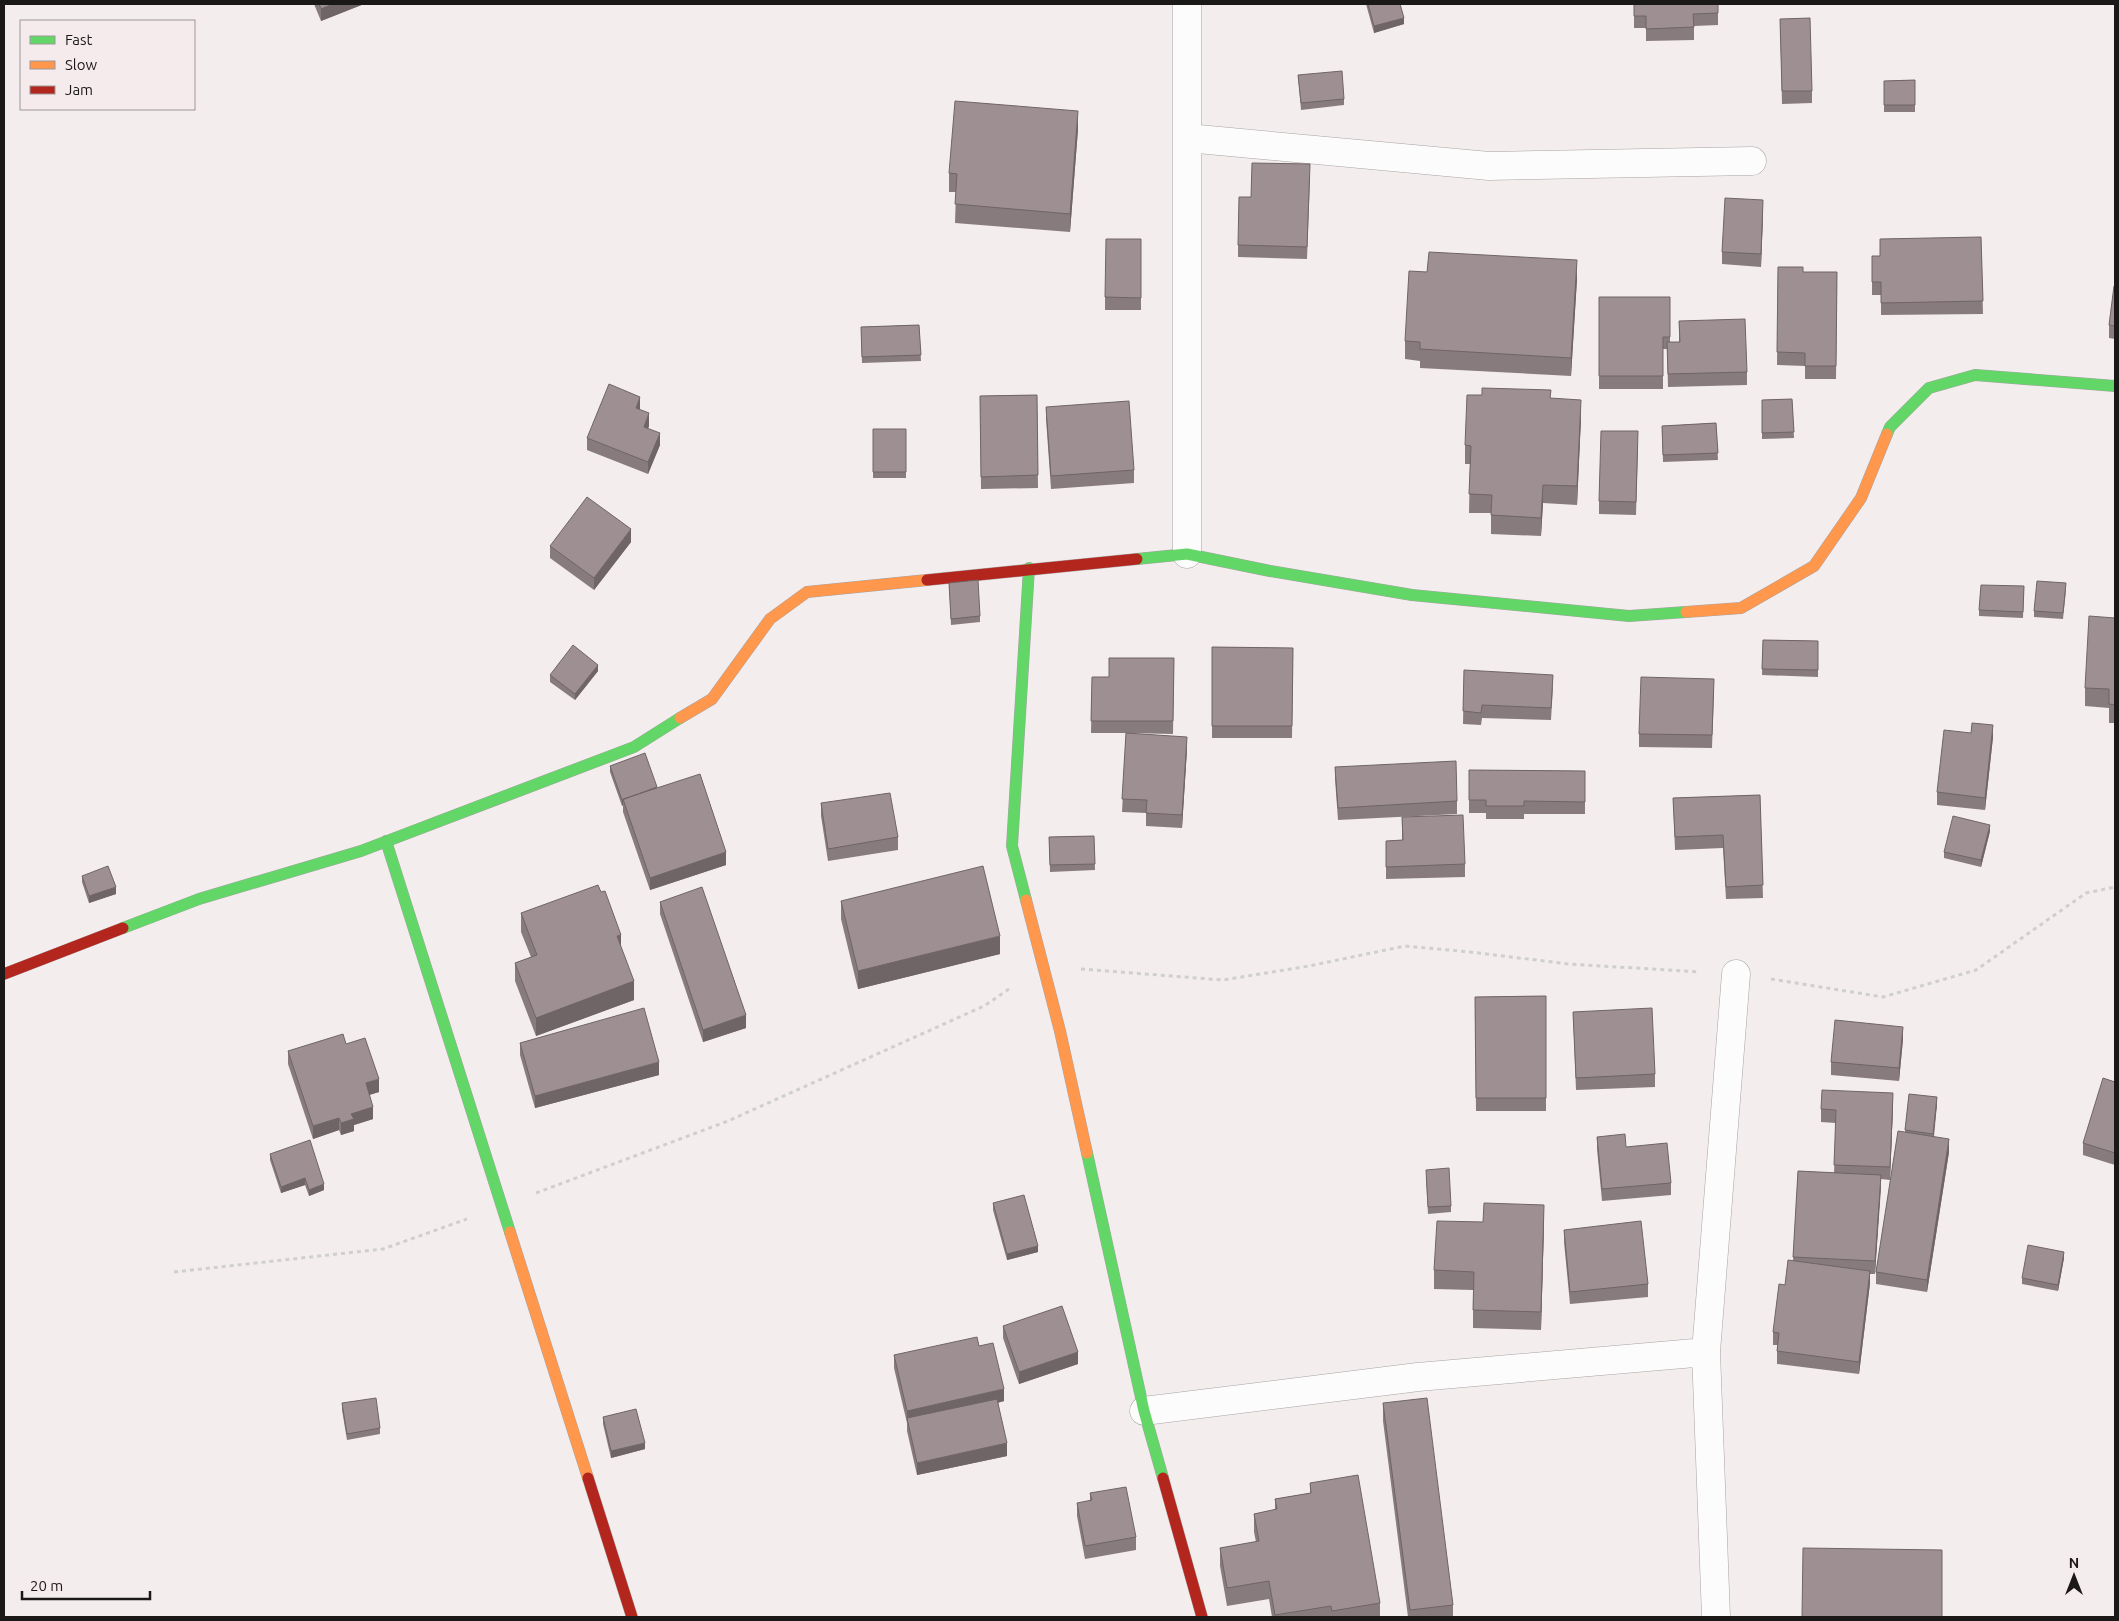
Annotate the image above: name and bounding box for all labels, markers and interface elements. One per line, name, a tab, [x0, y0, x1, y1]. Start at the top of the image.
legend	[20, 20, 195, 110]
text: Fast	[65, 31, 93, 48]
text: Slow	[65, 56, 98, 73]
text: Jam	[65, 81, 93, 98]
north arrow	[2049, 1551, 2099, 1601]
text: N	[2069, 1555, 2079, 1571]
scale bar	[22, 1568, 150, 1600]
text: 20 m	[30, 1577, 63, 1594]

